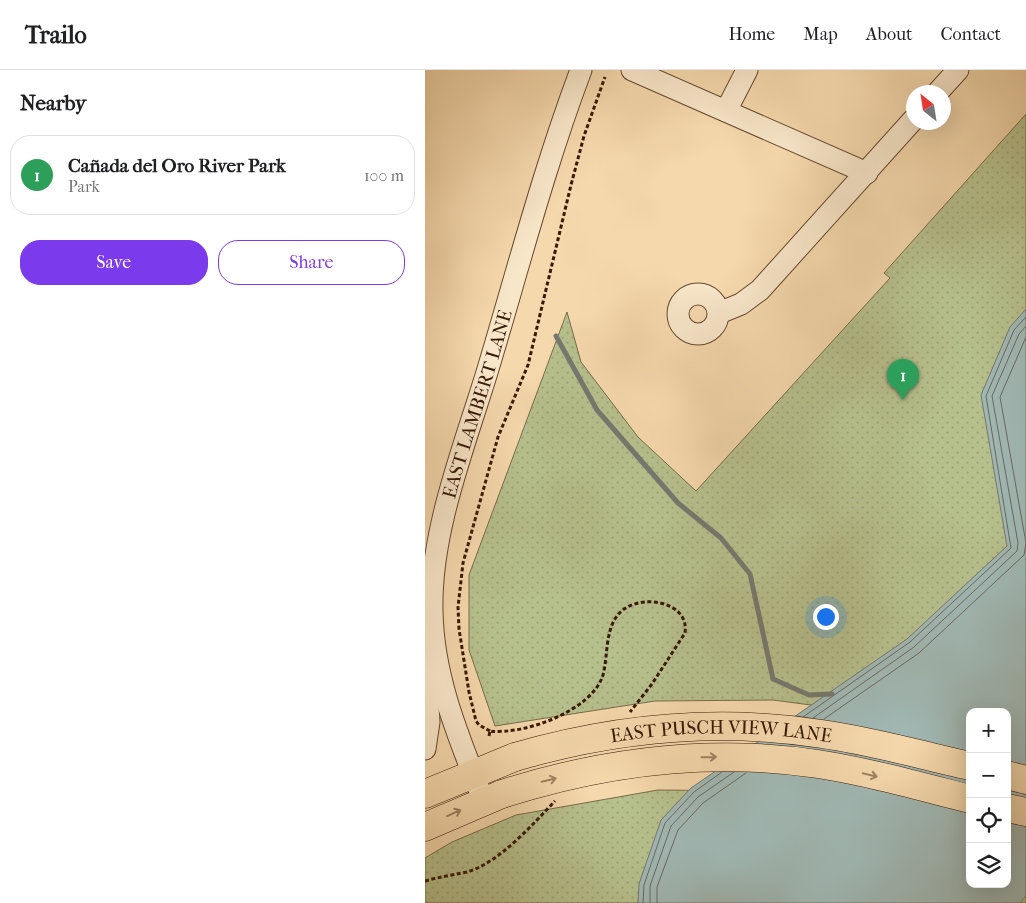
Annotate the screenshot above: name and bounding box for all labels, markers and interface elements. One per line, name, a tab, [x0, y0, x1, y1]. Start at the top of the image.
text: Trailo	[25, 21, 87, 49]
text: Home	[728, 24, 775, 45]
text: Map	[803, 24, 838, 45]
text: About	[866, 24, 912, 45]
text: Contact	[940, 24, 1001, 45]
north arrow	[906, 85, 951, 130]
text: Nearby	[20, 91, 86, 115]
text: Cañada del Oro River Park	[68, 155, 286, 177]
text: 1	[34, 166, 40, 185]
text: 100 m	[364, 166, 404, 185]
text: Park	[68, 177, 100, 196]
button: Save	[20, 240, 208, 285]
button: Share	[218, 240, 405, 285]
street label: EAST LAMBERT LANE	[438, 307, 517, 501]
pin: 1	[887, 359, 919, 400]
your location	[813, 604, 839, 630]
map controls	[966, 708, 1011, 888]
button: +	[966, 708, 1011, 753]
street label: EAST PUSCH VIEW LANE	[609, 716, 834, 747]
one-way arrow	[701, 753, 717, 762]
button: −	[966, 753, 1011, 798]
one-way arrow	[862, 771, 878, 780]
one-way arrow	[540, 775, 556, 784]
button: locate	[966, 798, 1011, 843]
one-way arrow	[446, 808, 461, 818]
button: layers	[966, 843, 1011, 888]

